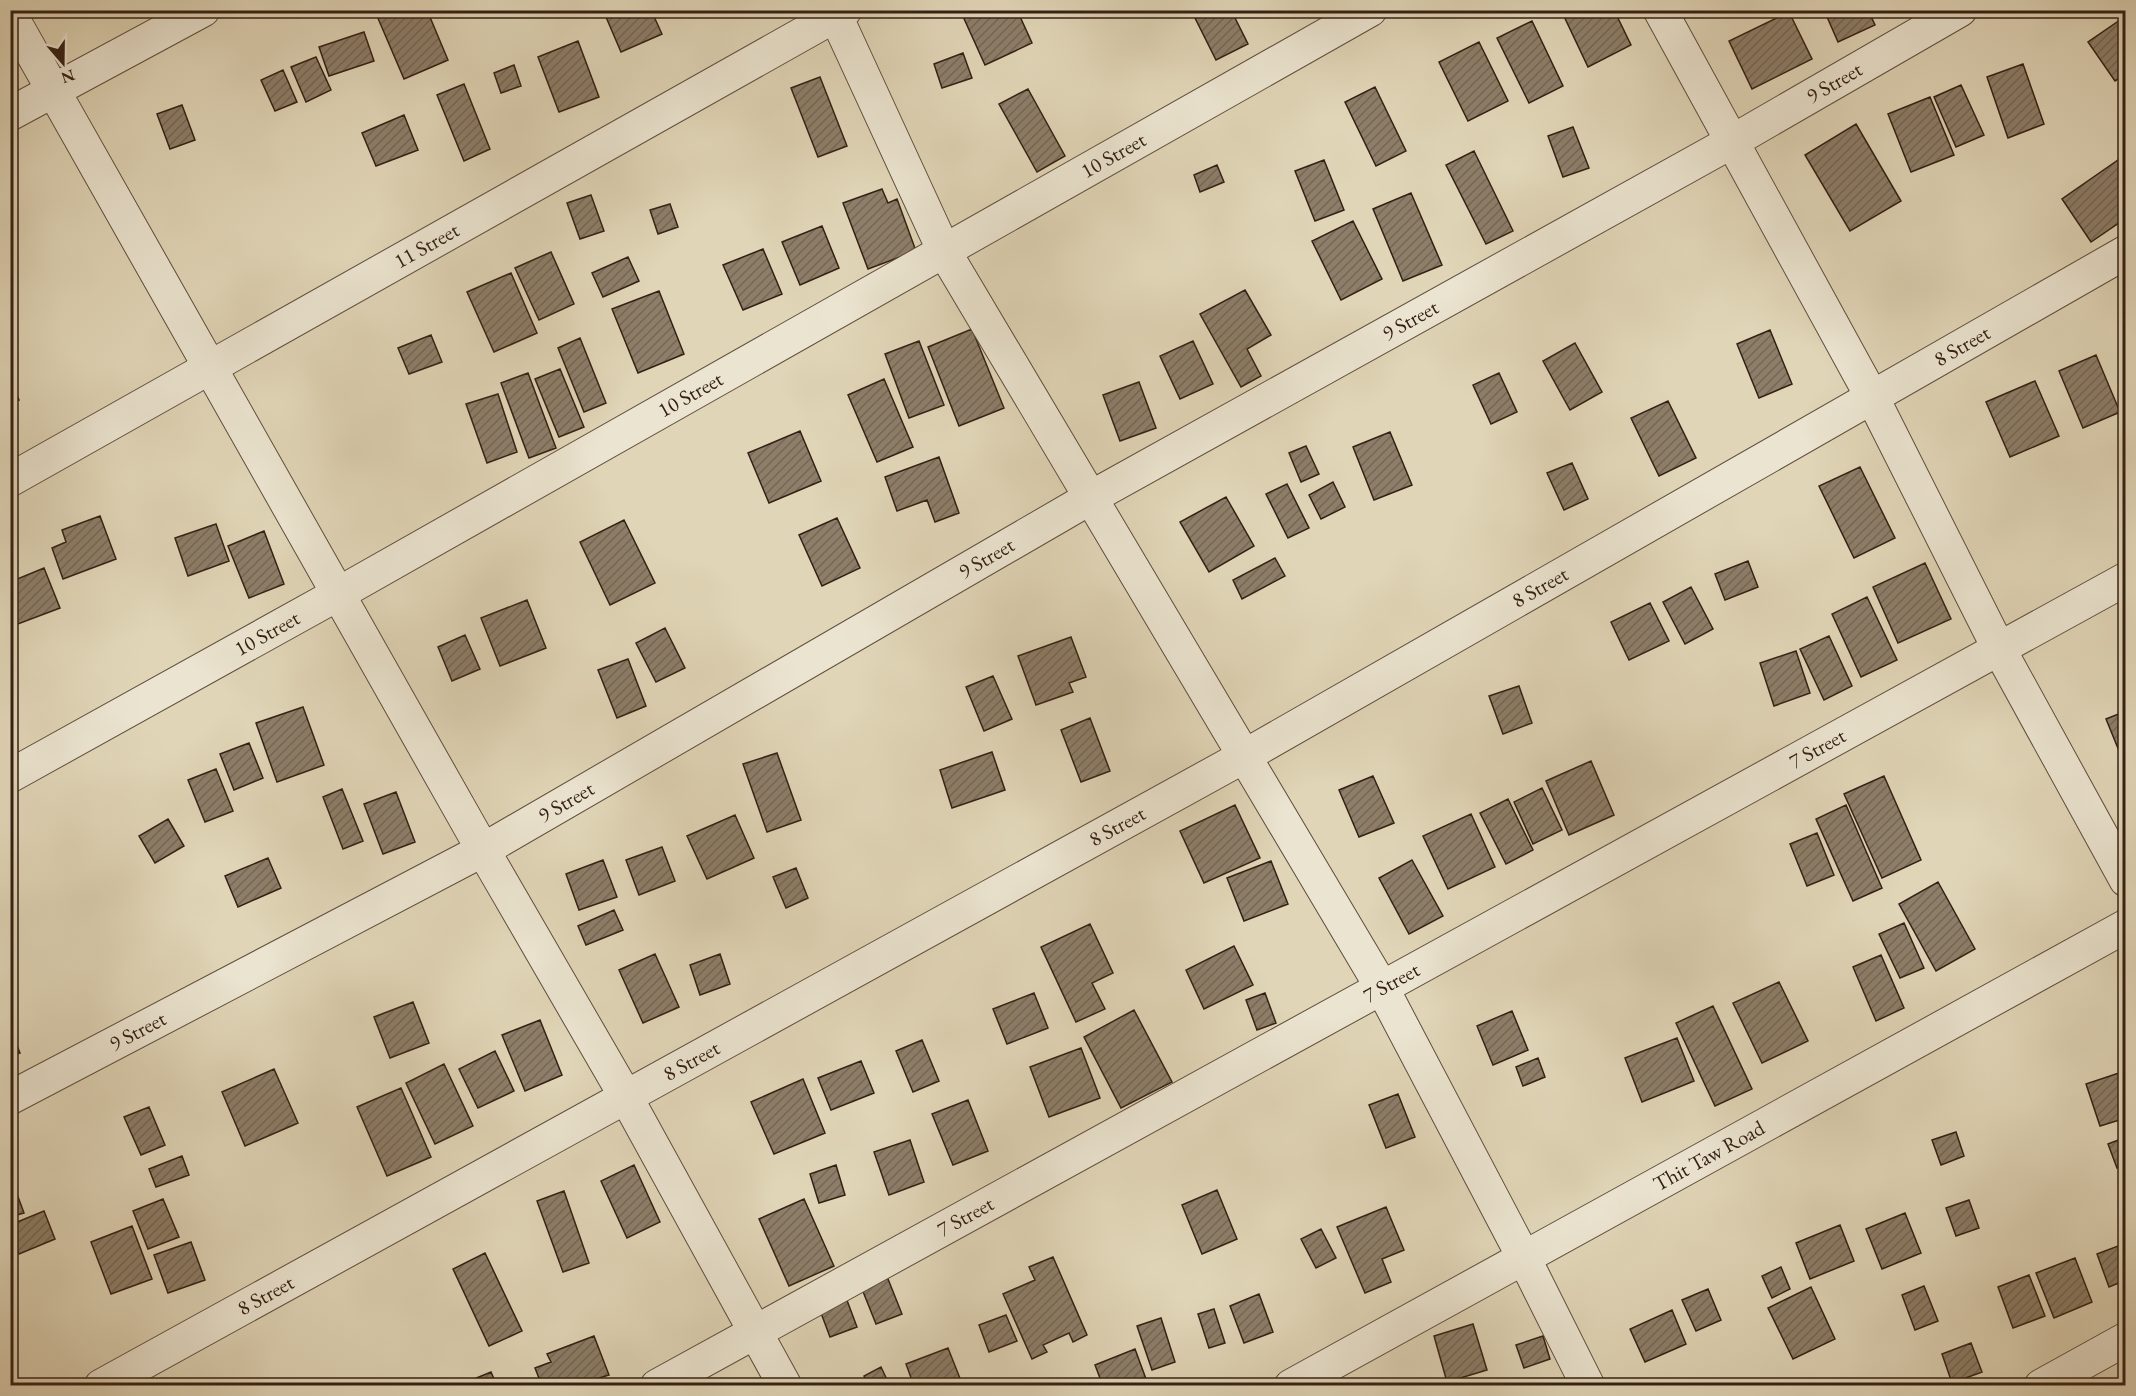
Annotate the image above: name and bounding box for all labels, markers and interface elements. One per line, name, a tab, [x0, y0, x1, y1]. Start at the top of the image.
north arrow	[33, 33, 93, 93]
street label: 9 Street	[1801, 55, 1867, 109]
text: N	[58, 65, 78, 89]
street label: 10 Street	[1076, 125, 1151, 184]
street label: 11 Street	[389, 216, 464, 274]
street label: 9 Street	[1377, 293, 1443, 346]
street label: 8 Street	[1929, 318, 1995, 372]
street label: 10 Street	[653, 365, 728, 423]
street label: 9 Street	[953, 531, 1019, 584]
street label: 8 Street	[1507, 560, 1573, 613]
street label: 10 Street	[229, 604, 305, 662]
street label: 7 Street	[1784, 721, 1851, 774]
street label: 9 Street	[533, 774, 599, 828]
street label: 8 Street	[1084, 799, 1150, 852]
street label: 7 Street	[1358, 955, 1425, 1008]
street label: 9 Street	[104, 1005, 171, 1057]
street label: 8 Street	[658, 1034, 724, 1087]
street label: Thit Taw Road	[1648, 1114, 1769, 1197]
street label: 7 Street	[932, 1189, 999, 1242]
street label: 8 Street	[232, 1268, 299, 1321]

